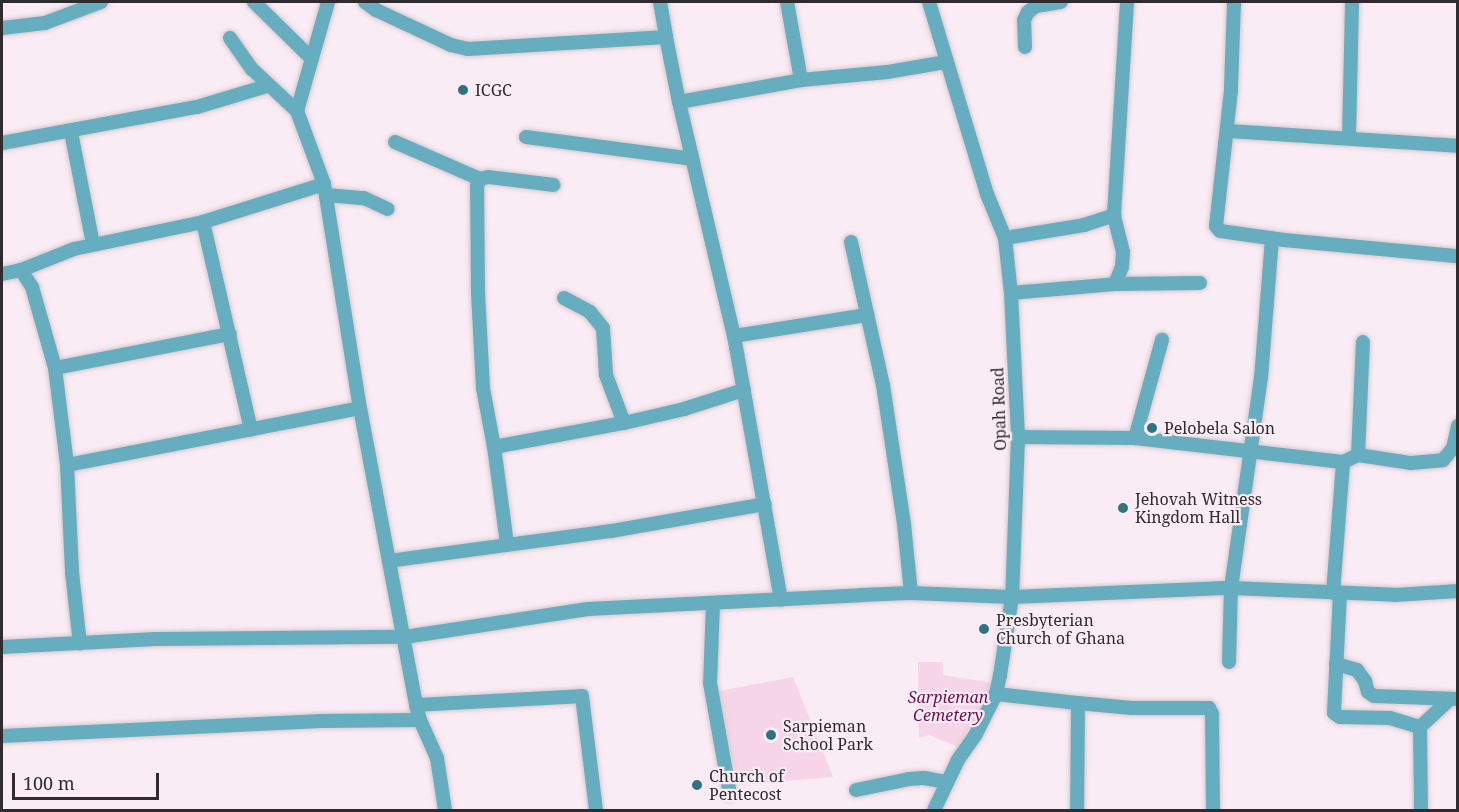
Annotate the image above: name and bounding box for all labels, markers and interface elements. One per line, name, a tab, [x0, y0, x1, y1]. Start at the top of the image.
place label: ICGC	[475, 80, 512, 100]
marker: ICGC	[456, 83, 470, 97]
street label: Opah Road	[988, 367, 1010, 451]
place label: Pelobela Salon	[1164, 418, 1275, 438]
marker: Pelobela Salon	[1145, 421, 1159, 435]
place label: Jehovah Witness Kingdom Hall	[1135, 489, 1262, 527]
marker: Jehovah Witness Kingdom Hall	[1116, 501, 1130, 515]
place label: Presbyterian Church of Ghana	[996, 610, 1125, 648]
marker: Presbyterian Church of Ghana	[977, 622, 991, 636]
park label: Sarpieman Cemetery	[908, 687, 988, 725]
place label: Sarpieman School Park	[783, 716, 873, 754]
marker: Sarpieman School Park	[764, 728, 778, 742]
scale bar	[15, 761, 162, 799]
place label: Church of Pentecost	[709, 766, 784, 804]
text: 100 m	[23, 771, 75, 795]
marker: Church of Pentecost	[690, 778, 704, 792]

